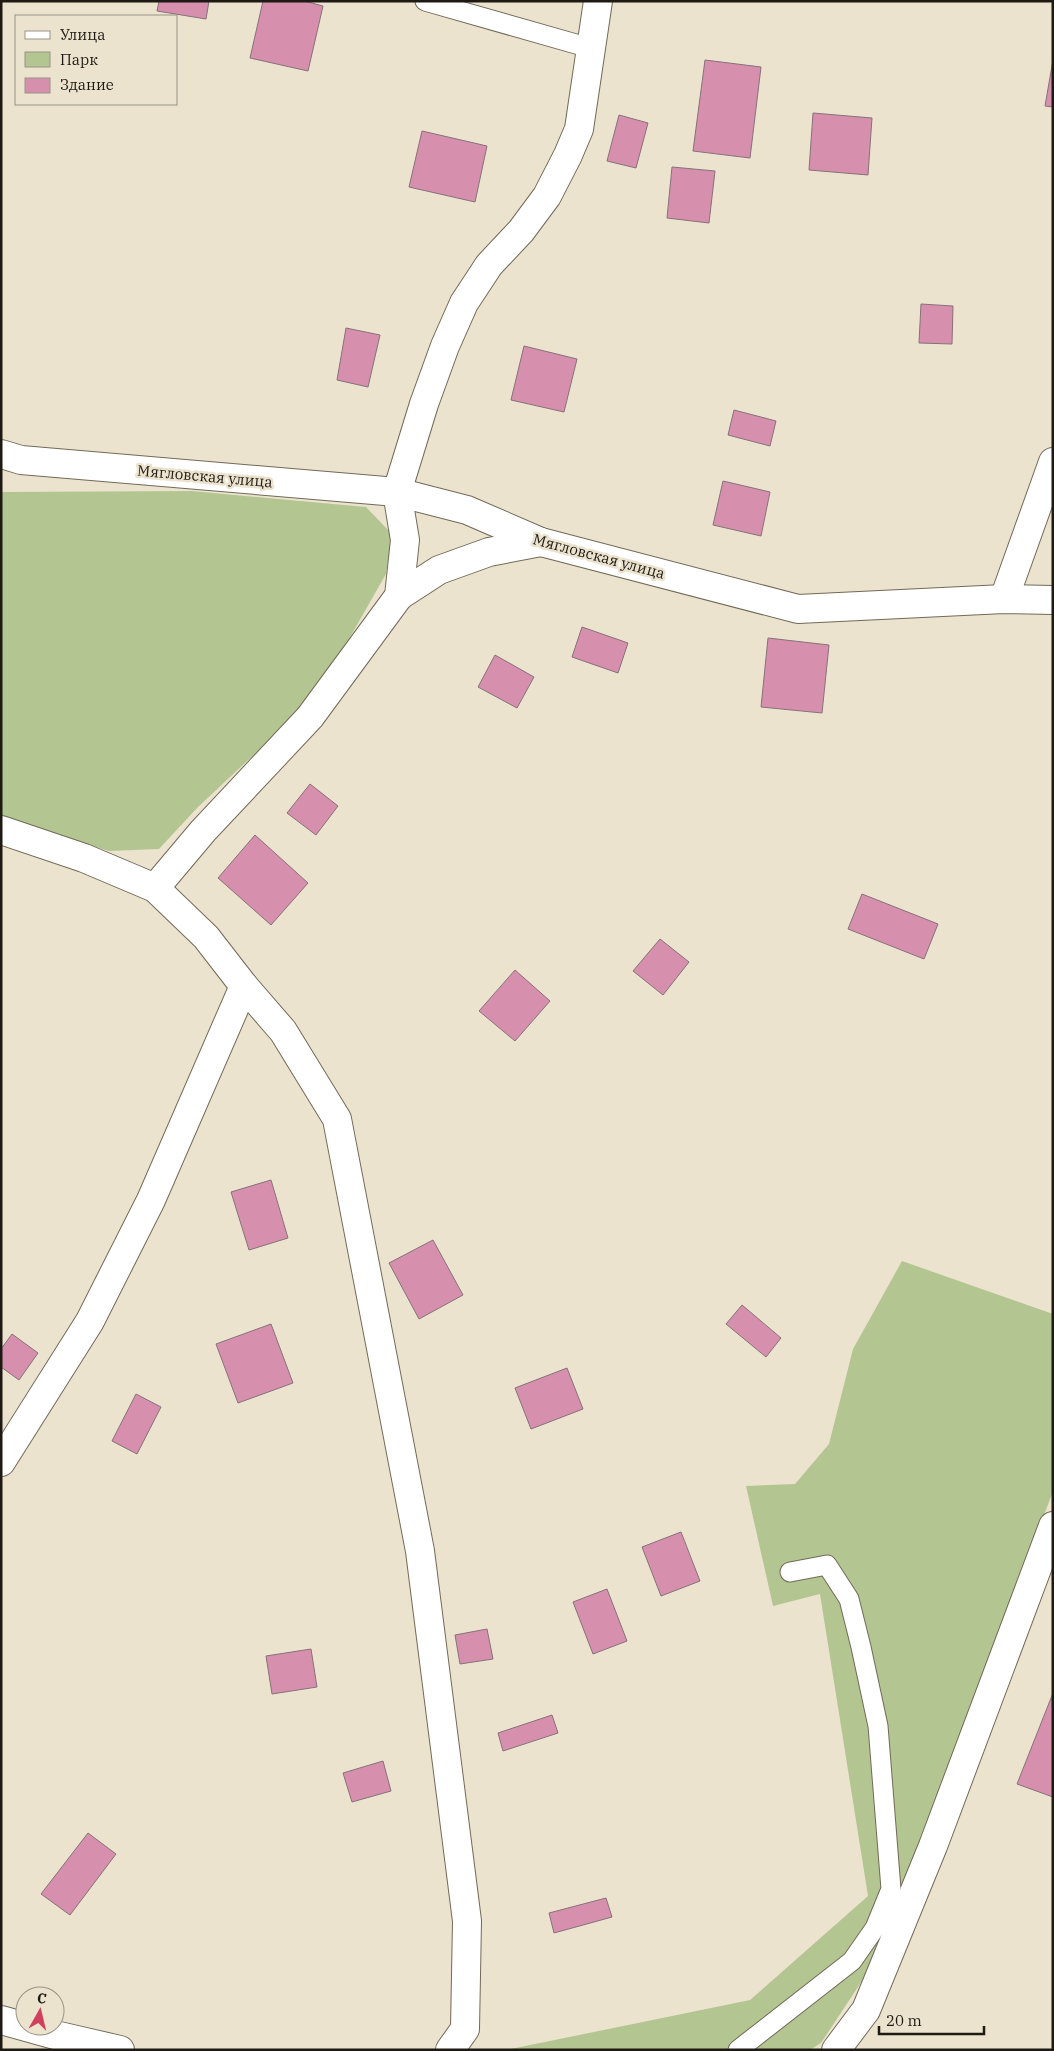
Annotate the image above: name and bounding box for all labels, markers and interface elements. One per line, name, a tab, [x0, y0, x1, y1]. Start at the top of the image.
legend	[15, 15, 178, 105]
text: Улица	[60, 25, 105, 44]
text: Парк	[60, 50, 98, 69]
text: Здание	[60, 75, 114, 94]
street label: Мягловская улица	[137, 461, 273, 491]
street label: Мягловская улица	[531, 529, 667, 583]
north arrow	[15, 1986, 65, 2036]
text: С	[36, 1989, 48, 2008]
scale bar	[879, 2004, 984, 2036]
text: 20 m	[886, 2011, 922, 2030]

